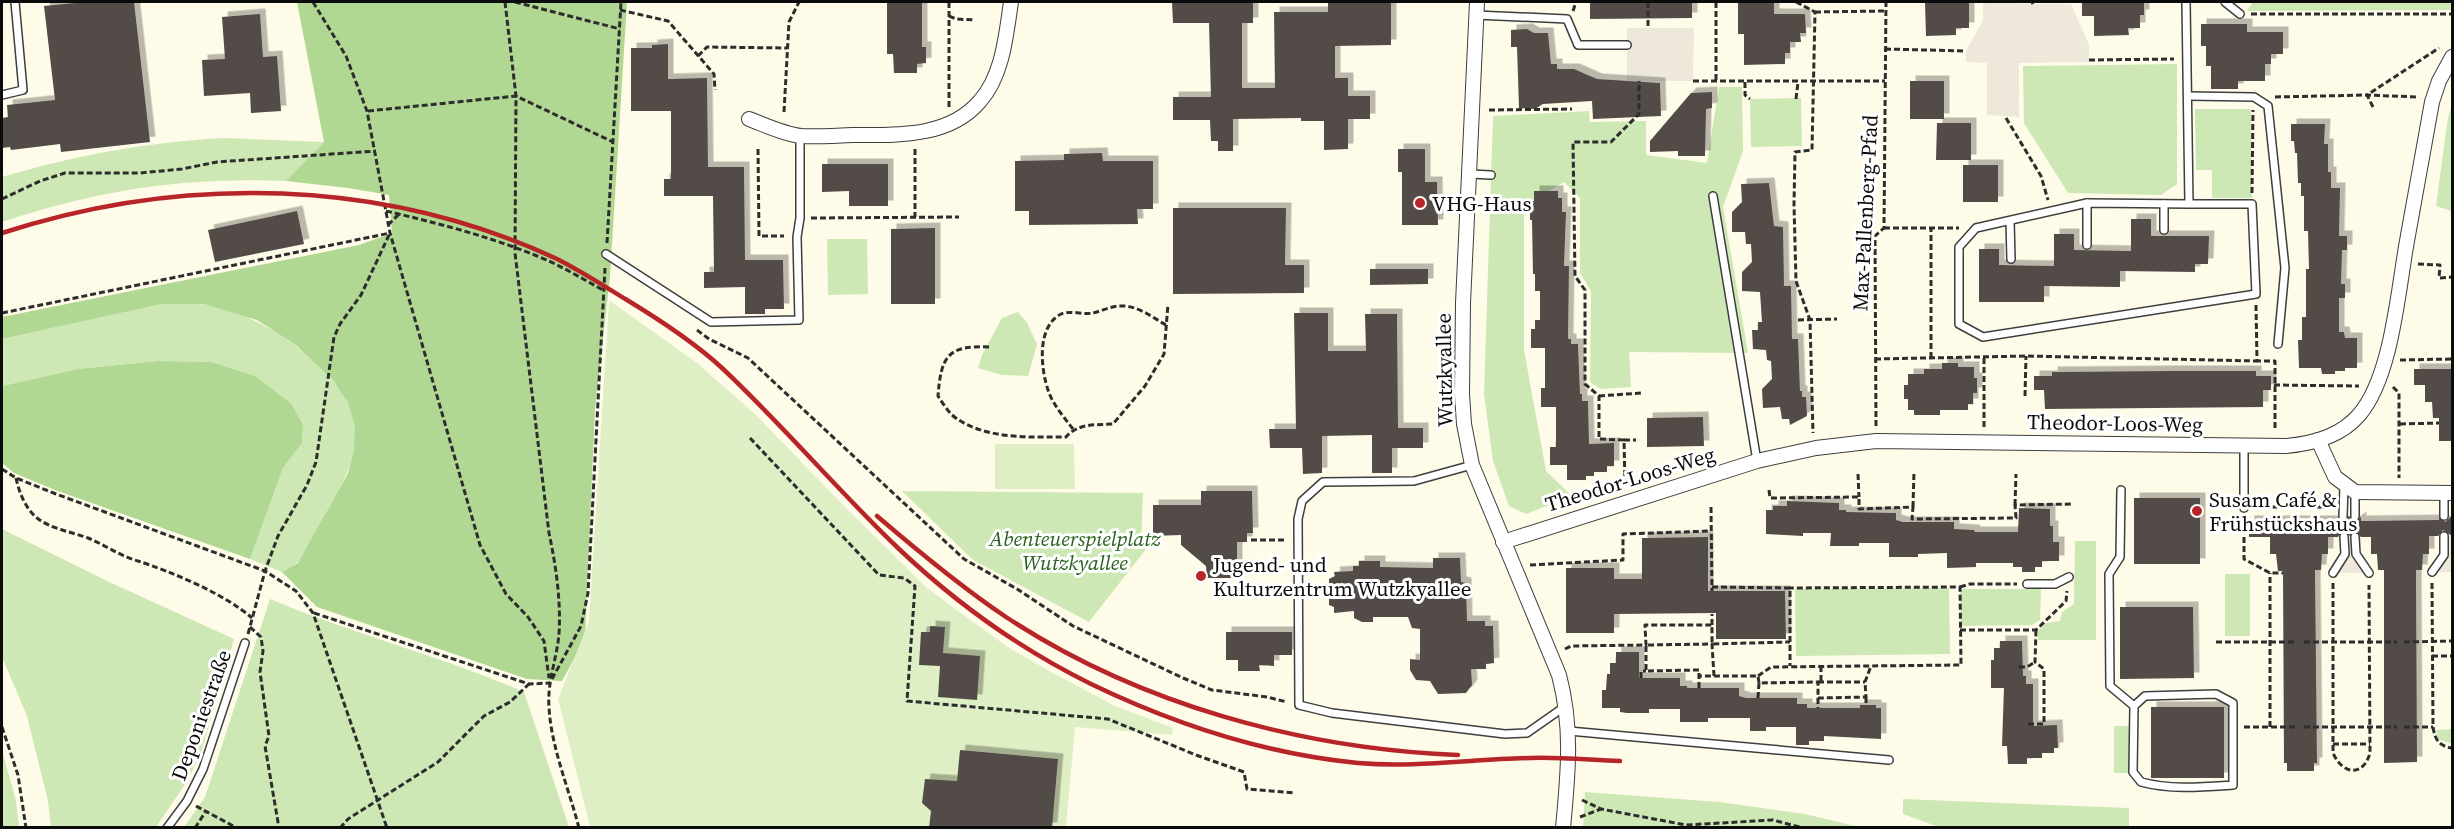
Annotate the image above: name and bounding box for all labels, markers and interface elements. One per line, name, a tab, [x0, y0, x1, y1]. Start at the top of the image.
street label: Max-Pallenberg-Pfad	[1845, 114, 1885, 312]
place label: VHG-Haus	[1432, 189, 1532, 218]
marker: VHG-Haus	[1413, 196, 1427, 210]
street label: Wutzkyallee	[1429, 313, 1459, 427]
street label: Theodor-Loos-Weg	[2027, 407, 2203, 439]
street label: Theodor-Loos-Weg	[1542, 439, 1718, 519]
place label: Susam Café & Frühstückshaus	[2209, 485, 2357, 538]
marker: Susam Café & Frühstückshaus	[2190, 504, 2204, 518]
park label: Abenteuerspielplatz Wutzkyallee	[988, 524, 1162, 577]
place label: Jugend- und Kulturzentrum Wutzkyallee	[1212, 550, 1471, 603]
marker: Jugend- und Kulturzentrum Wutzkyallee	[1194, 569, 1208, 583]
street label: Deponiestraße	[164, 646, 238, 784]

